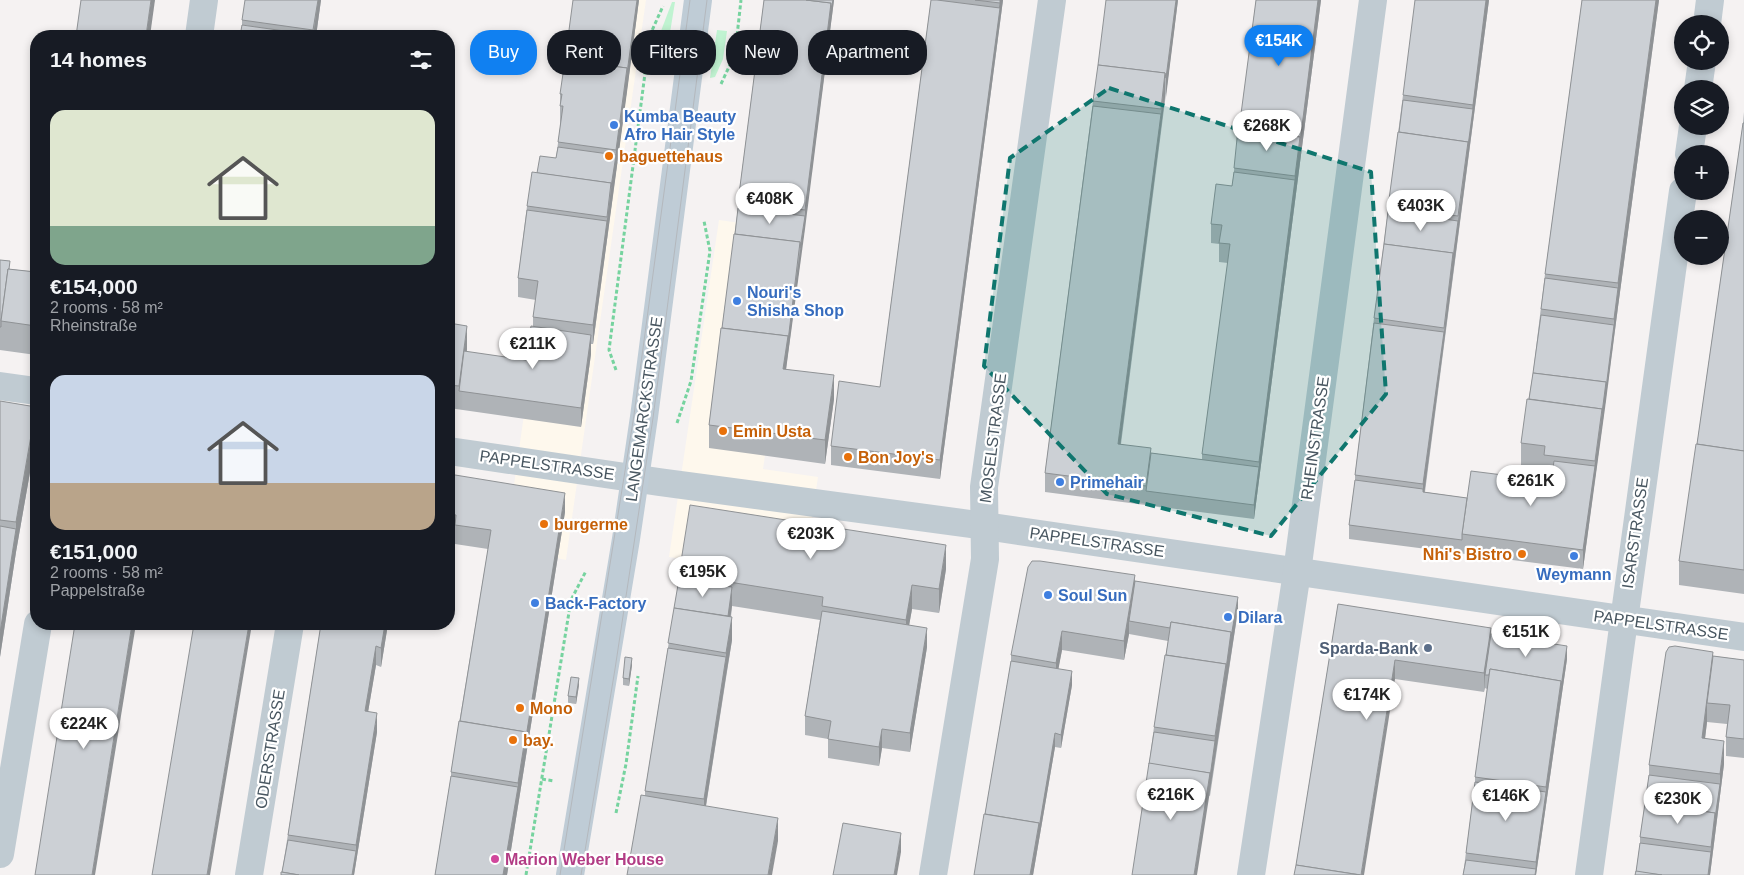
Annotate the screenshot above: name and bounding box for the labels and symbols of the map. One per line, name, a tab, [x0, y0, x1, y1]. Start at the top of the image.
pin: €154K	[1244, 24, 1314, 67]
place label: Kumba Beauty Afro Hair Style	[624, 108, 736, 143]
pin: €268K	[1232, 110, 1302, 152]
marker: Kumba Beauty Afro Hair Style	[608, 119, 620, 131]
place label: baguettehaus	[619, 148, 723, 165]
marker: baguettehaus	[603, 150, 615, 162]
pin: €408K	[735, 182, 805, 225]
pin: €403K	[1386, 190, 1456, 232]
place label: Nouri's Shisha Shop	[747, 284, 844, 319]
marker: Nouri's Shisha Shop	[731, 295, 743, 307]
street label: LANGEMARCKSTRASSE	[623, 315, 665, 503]
pin: €211K	[498, 328, 568, 370]
street label: MOSELSTRASSE	[977, 372, 1009, 504]
street label: RHEINSTRASSE	[1298, 375, 1332, 501]
place label: Emin Usta	[733, 423, 811, 440]
marker: Emin Usta	[717, 425, 729, 437]
street label: PAPPELSTRASSE	[479, 447, 615, 483]
place label: Bon Joy's	[858, 449, 934, 466]
marker: Bon Joy's	[842, 451, 854, 463]
pin: €261K	[1496, 464, 1566, 507]
place label: Primehair	[1070, 474, 1144, 491]
marker: Primehair	[1054, 476, 1066, 488]
street label: ISARSTRASSE	[1619, 476, 1651, 590]
place label: burgerme	[554, 516, 628, 533]
marker: burgerme	[538, 518, 550, 530]
pin: €203K	[776, 518, 846, 560]
street label: PAPPELSTRASSE	[1029, 524, 1165, 560]
place label: Nhi's Bistro	[1423, 546, 1512, 563]
marker: Nhi's Bistro	[1516, 548, 1528, 560]
marker: Weymann	[1568, 550, 1580, 562]
pin: €195K	[668, 556, 738, 598]
place label: Weymann	[1536, 566, 1612, 583]
place label: Soul Sun	[1058, 587, 1127, 604]
marker: Soul Sun	[1042, 589, 1054, 601]
place label: Back-Factory	[545, 595, 646, 612]
marker: Back-Factory	[529, 597, 541, 609]
street label: PAPPELSTRASSE	[1593, 607, 1729, 643]
place label: Dilara	[1238, 609, 1283, 626]
marker: Dilara	[1222, 611, 1234, 623]
pin: €151K	[1491, 616, 1561, 658]
place label: Sparda-Bank	[1319, 640, 1418, 657]
marker: Sparda-Bank	[1422, 642, 1434, 654]
pin: €174K	[1332, 678, 1402, 721]
street label: ODERSTRASSE	[252, 688, 288, 810]
place label: Mono	[530, 700, 573, 717]
marker: Mono	[514, 702, 526, 714]
pin: €224K	[49, 708, 119, 750]
place label: bay.	[523, 732, 554, 749]
marker: bay.	[507, 734, 519, 746]
pin: €216K	[1136, 778, 1206, 821]
pin: €146K	[1471, 780, 1541, 822]
pin: €230K	[1643, 782, 1713, 825]
place label: Marion Weber House	[505, 851, 664, 868]
marker: Marion Weber House	[489, 853, 501, 865]

